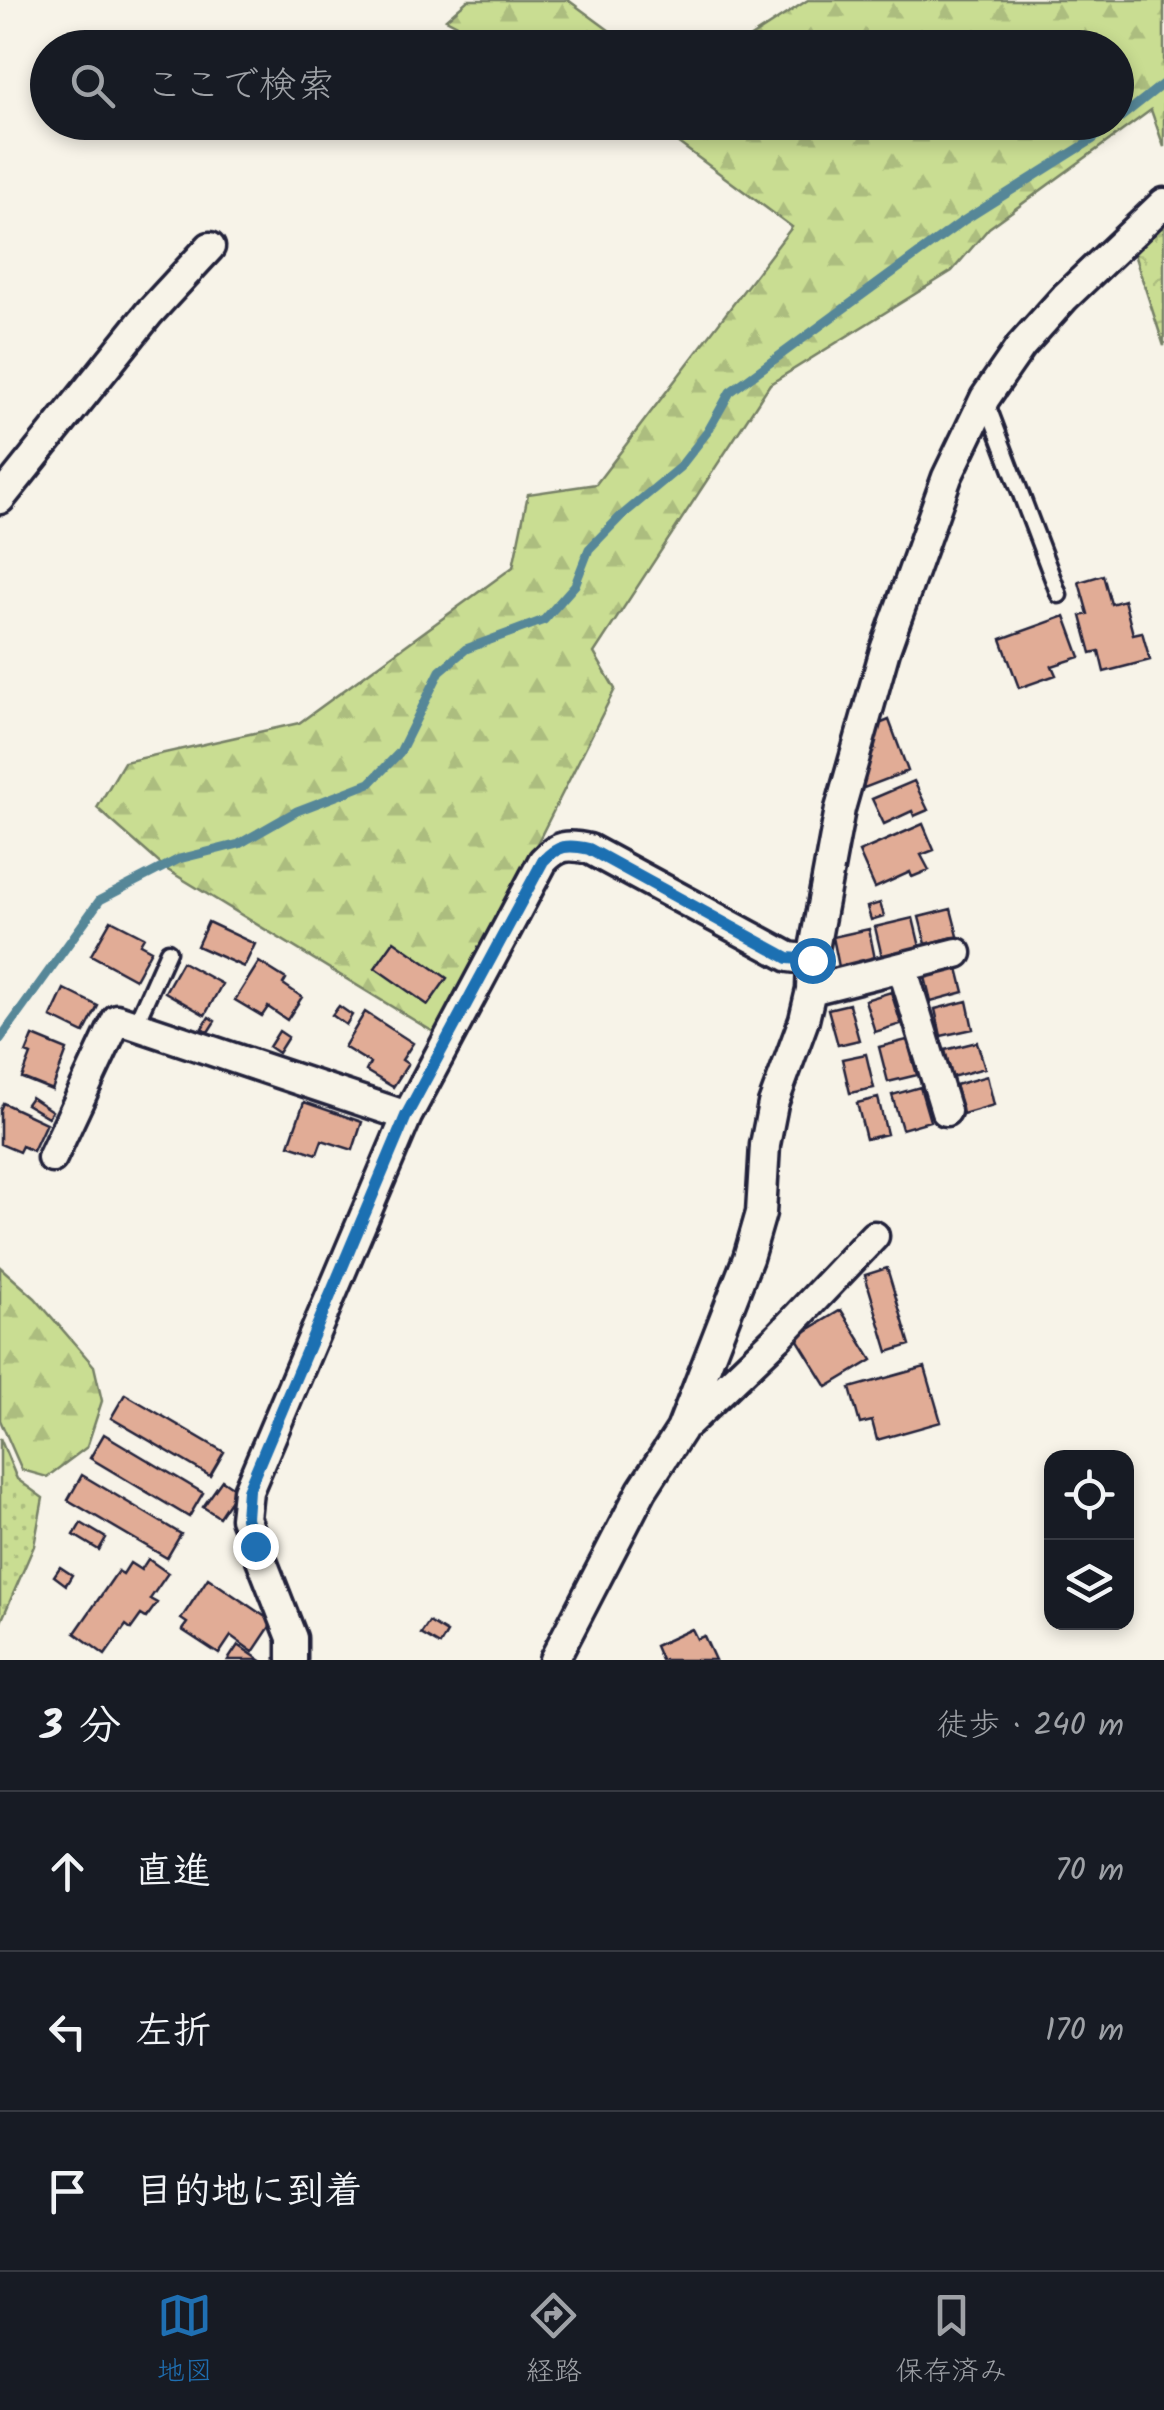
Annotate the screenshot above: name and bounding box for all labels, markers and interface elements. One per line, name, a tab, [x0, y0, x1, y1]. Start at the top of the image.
search box	[30, 30, 1134, 140]
text: ここで検索	[145, 57, 335, 117]
icon: search	[65, 58, 120, 113]
route start	[790, 938, 836, 984]
map controls	[1044, 1450, 1134, 1630]
button: locate	[1044, 1450, 1134, 1540]
route end	[233, 1524, 279, 1570]
button: layers	[1044, 1540, 1134, 1630]
text: 3 分	[40, 1694, 121, 1761]
text: 徒歩 · 240 m	[936, 1701, 1124, 1752]
text: 直進	[135, 1843, 211, 1903]
icon: ahead	[40, 1844, 95, 1899]
text: 70 m	[1055, 1846, 1124, 1897]
text: 左折	[135, 2003, 211, 2063]
icon: left	[40, 2004, 95, 2059]
text: 170 m	[1045, 2006, 1124, 2057]
text: 目的地に到着	[135, 2163, 363, 2223]
icon: arrive	[40, 2164, 95, 2219]
tab: 地図	[157, 2288, 213, 2395]
tab: 経路	[526, 2288, 582, 2395]
tab: 保存済み	[895, 2288, 1007, 2395]

